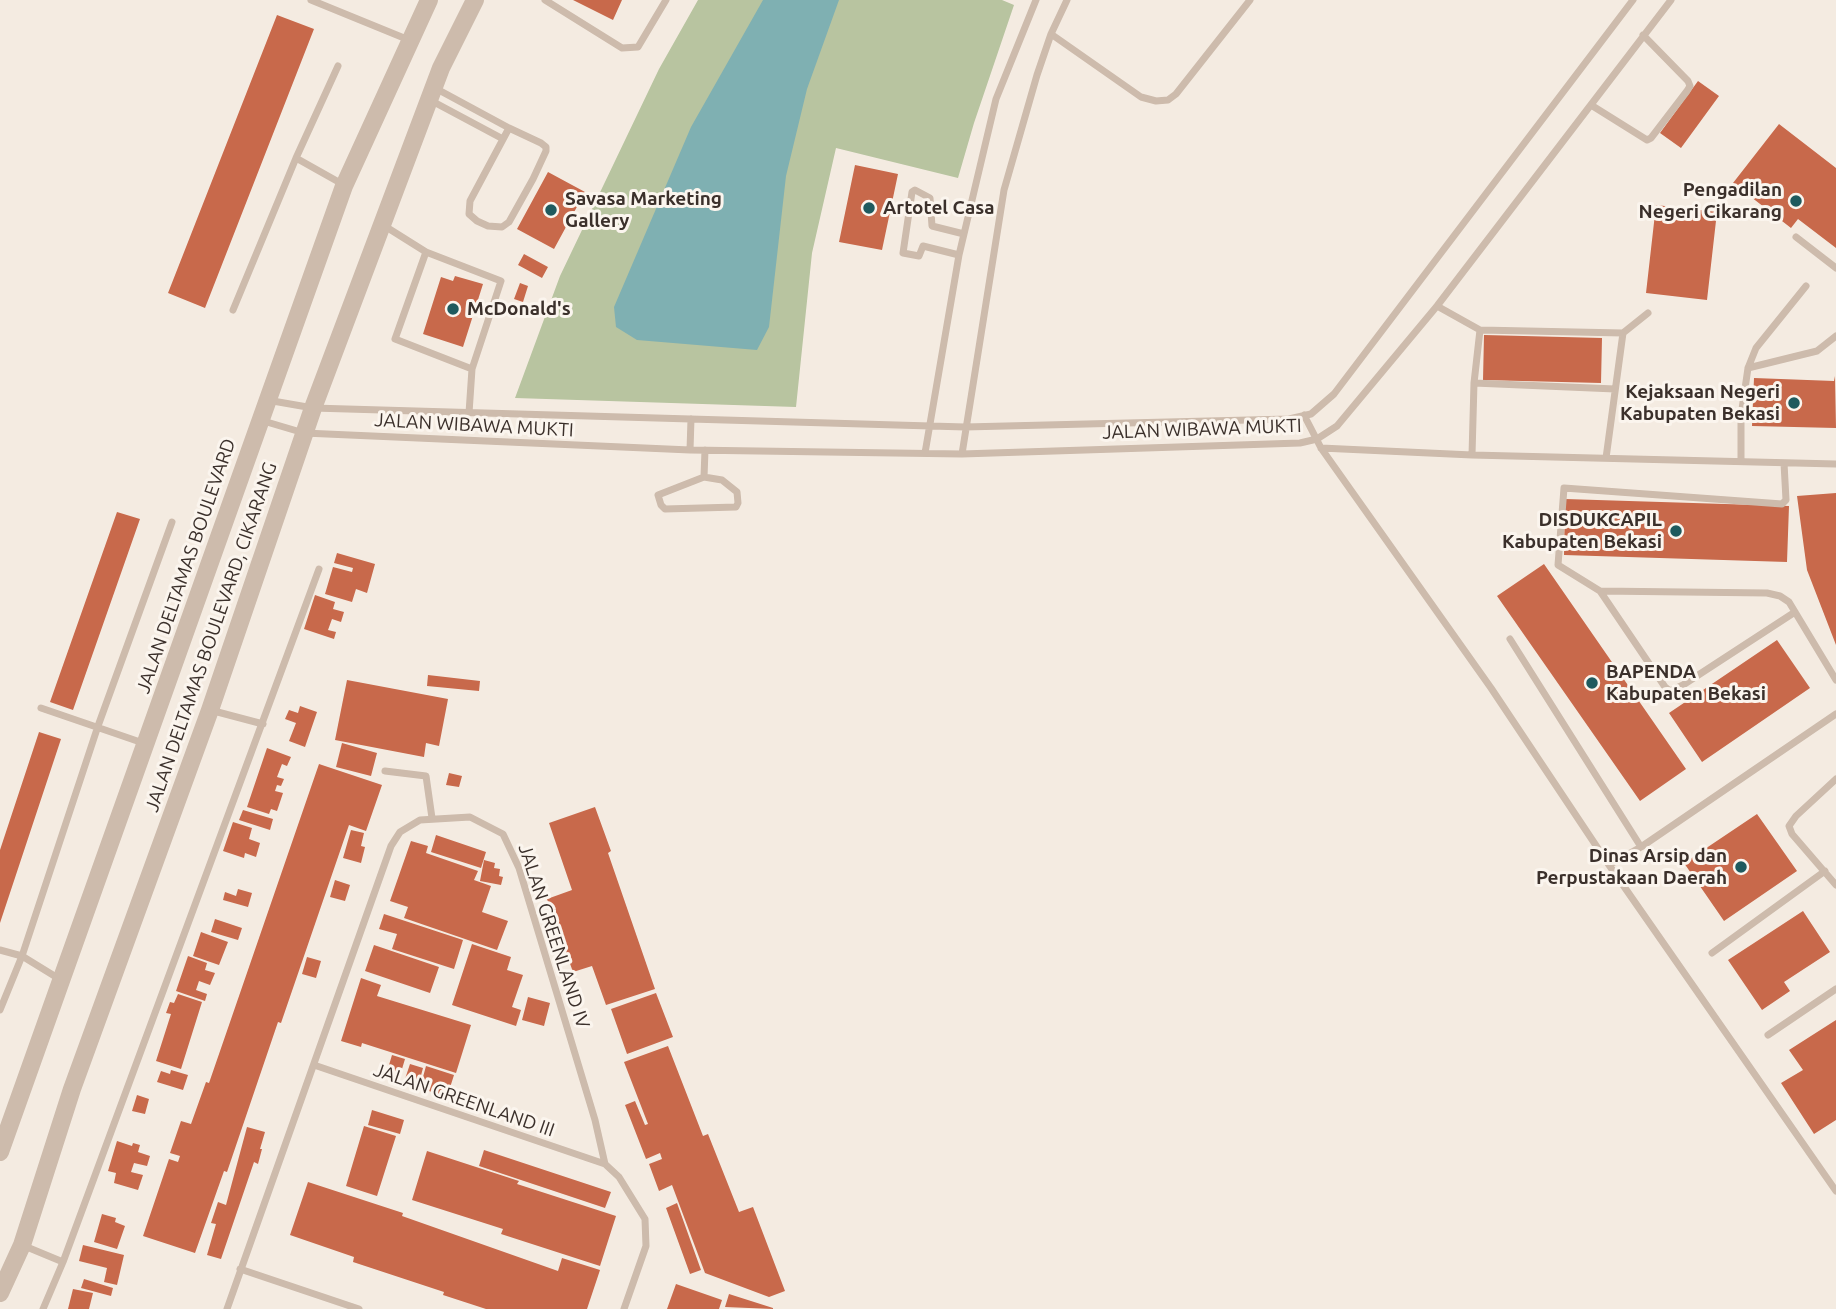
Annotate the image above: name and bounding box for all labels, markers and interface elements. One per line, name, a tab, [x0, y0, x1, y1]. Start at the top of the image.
place label: Pengadilan Negeri Cikarang	[1639, 179, 1782, 223]
place label: Savasa Marketing Gallery	[565, 188, 722, 232]
marker: Pengadilan Negeri Cikarang	[1788, 193, 1804, 209]
place label: Artotel Casa	[883, 197, 994, 219]
marker: Artotel Casa	[861, 200, 877, 216]
marker: Savasa Marketing Gallery	[543, 202, 559, 218]
place label: McDonald's	[467, 298, 571, 320]
marker: McDonald's	[445, 301, 461, 317]
place label: Kejaksaan Negeri Kabupaten Bekasi	[1620, 381, 1780, 425]
marker: Kejaksaan Negeri Kabupaten Bekasi	[1786, 395, 1802, 411]
street label: JALAN WIBAWA MUKTI	[374, 408, 574, 442]
street label: JALAN WIBAWA MUKTI	[1102, 414, 1302, 444]
street label: JALAN DELTAMAS BOULEVARD	[132, 436, 240, 696]
street label: JALAN DELTAMAS BOULEVARD, CIKARANG	[140, 459, 282, 815]
place label: DISDUKCAPIL Kabupaten Bekasi	[1502, 509, 1662, 553]
marker: DISDUKCAPIL Kabupaten Bekasi	[1668, 523, 1684, 539]
place label: BAPENDA Kabupaten Bekasi	[1606, 661, 1766, 705]
marker: BAPENDA Kabupaten Bekasi	[1584, 675, 1600, 691]
street label: JALAN GREENLAND IV	[513, 841, 595, 1031]
place label: Dinas Arsip dan Perpustakaan Daerah	[1536, 845, 1727, 889]
marker: Dinas Arsip dan Perpustakaan Daerah	[1733, 859, 1749, 875]
street label: JALAN GREENLAND III	[370, 1058, 558, 1142]

